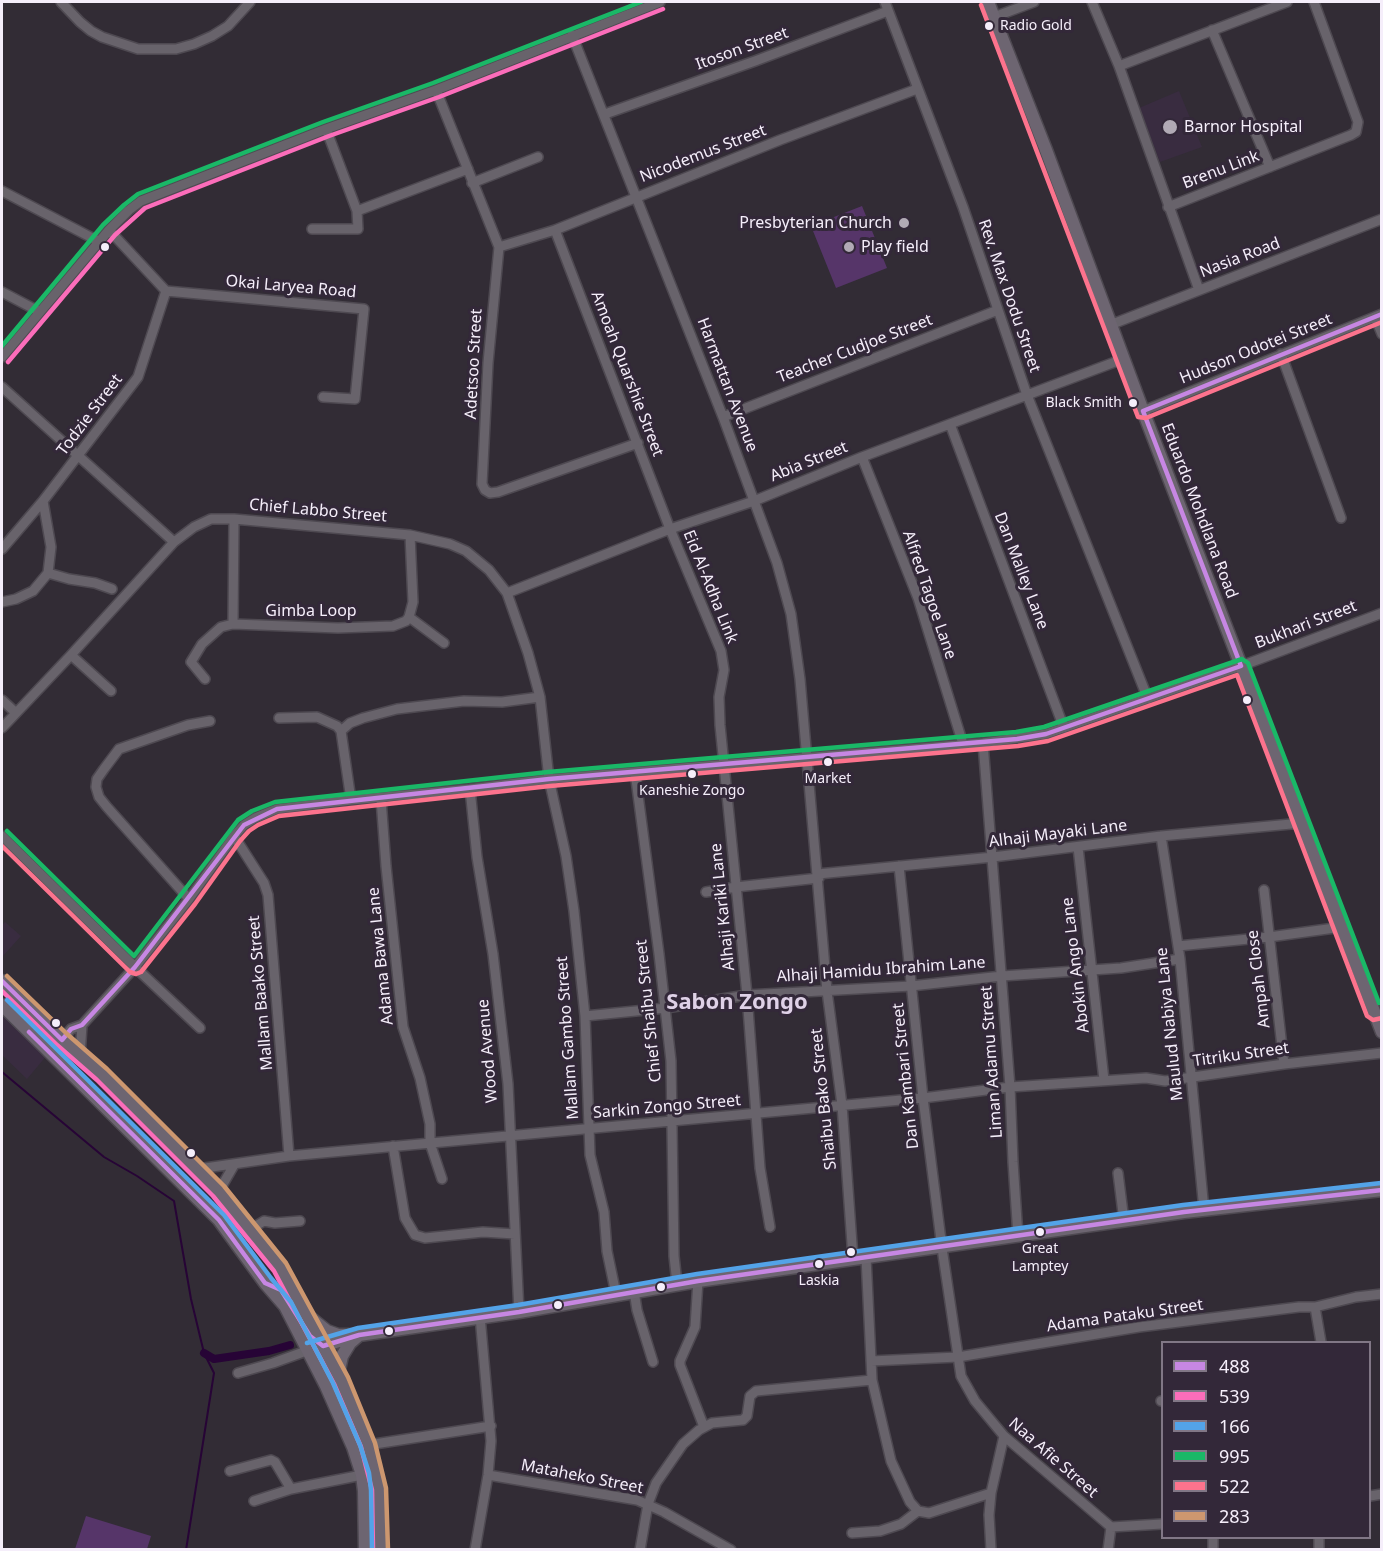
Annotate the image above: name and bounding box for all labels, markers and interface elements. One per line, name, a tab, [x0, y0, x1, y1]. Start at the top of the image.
place label: Radio Gold	[1000, 18, 1072, 34]
marker: Radio Gold	[983, 20, 995, 32]
street label: Itoson Street	[693, 23, 791, 75]
place label: Barnor Hospital	[1184, 117, 1302, 137]
marker: Barnor Hospital	[1161, 118, 1179, 136]
street label: Nicodemus Street	[637, 121, 769, 187]
street label: Brenu Link	[1180, 147, 1262, 193]
place label: Presbyterian Church	[739, 213, 892, 233]
marker: Presbyterian Church	[897, 216, 911, 230]
street label: Rev. Max Dodu Street	[974, 217, 1044, 375]
street label: Nasia Road	[1197, 234, 1283, 282]
place label: Play field	[861, 237, 929, 257]
marker: Play field	[842, 240, 856, 254]
unlabelled marker	[99, 241, 111, 253]
street label: Okai Laryea Road	[225, 272, 357, 302]
street label: Amoah Quarshie Street	[587, 289, 667, 459]
street label: Adetsoo Street	[462, 308, 486, 420]
street label: Hudson Odotei Street	[1177, 310, 1335, 388]
street label: Teacher Cudjoe Street	[775, 311, 935, 387]
street label: Harmattan Avenue	[693, 315, 761, 455]
street label: Todzie Street	[53, 371, 127, 459]
place label: Black Smith	[1046, 395, 1122, 411]
marker: Black Smith	[1127, 397, 1139, 409]
street label: Eduardo Mohdlana Road	[1157, 421, 1241, 601]
street label: Abia Street	[767, 438, 851, 486]
street label: Chief Labbo Street	[248, 495, 388, 527]
street label: Dan Malley Lane	[990, 510, 1052, 632]
street label: Eid Al-Adha Link	[679, 528, 741, 646]
street label: Alfred Tagoe Lane	[898, 528, 960, 662]
street label: Bukhari Street	[1252, 597, 1360, 653]
street label: Gimba Loop	[265, 601, 357, 621]
unlabelled marker	[1241, 694, 1253, 706]
marker: Market	[822, 756, 834, 768]
marker: Kaneshie Zongo	[686, 768, 698, 780]
place label: Market	[805, 771, 851, 787]
place label: Kaneshie Zongo	[639, 783, 745, 799]
street label: Alhaji Mayaki Lane	[988, 816, 1128, 852]
street label: Alhaji Kariki Lane	[707, 842, 739, 972]
street label: Adama Bawa Lane	[364, 886, 398, 1026]
street label: Abokin Ango Lane	[1058, 896, 1094, 1034]
street label: Mallam Baako Street	[245, 915, 277, 1071]
street label: Ampah Close	[1243, 929, 1275, 1029]
street label: Chief Shaibu Street	[632, 939, 666, 1083]
street label: Maulud Nabiya Lane	[1152, 946, 1188, 1102]
street label: Alhaji Hamidu Ibrahim Lane	[776, 953, 986, 987]
street label: Mallam Gambo Street	[553, 956, 583, 1120]
street label: Liman Adamu Street	[977, 985, 1007, 1139]
district label: Sabon Zongo	[666, 990, 808, 1016]
street label: Wood Avenue	[474, 998, 502, 1104]
street label: Dan Kambari Street	[889, 1002, 923, 1150]
unlabelled marker	[50, 1017, 62, 1029]
street label: Shaibu Bako Street	[807, 1027, 841, 1171]
street label: Titriku Street	[1192, 1039, 1290, 1071]
street label: Sarkin Zongo Street	[592, 1091, 742, 1123]
unlabelled marker	[185, 1147, 197, 1159]
marker: Great Lamptey	[1034, 1226, 1046, 1238]
place label: Great Lamptey	[1012, 1241, 1068, 1274]
unlabelled marker	[845, 1246, 857, 1258]
marker: Laskia	[813, 1258, 825, 1270]
place label: Laskia	[799, 1273, 839, 1289]
unlabelled marker	[655, 1281, 667, 1293]
street label: Adama Pataku Street	[1046, 1296, 1204, 1336]
unlabelled marker	[552, 1299, 564, 1311]
unlabelled marker	[383, 1325, 395, 1337]
legend	[1161, 1341, 1371, 1539]
text: 488	[1219, 1354, 1250, 1378]
text: 539	[1219, 1384, 1250, 1408]
street label: Naa Afie Street	[1004, 1414, 1102, 1502]
text: 166	[1219, 1414, 1250, 1438]
text: 995	[1219, 1444, 1250, 1468]
street label: Mataheko Street	[519, 1456, 645, 1498]
text: 522	[1219, 1474, 1250, 1498]
text: 283	[1219, 1504, 1250, 1528]

